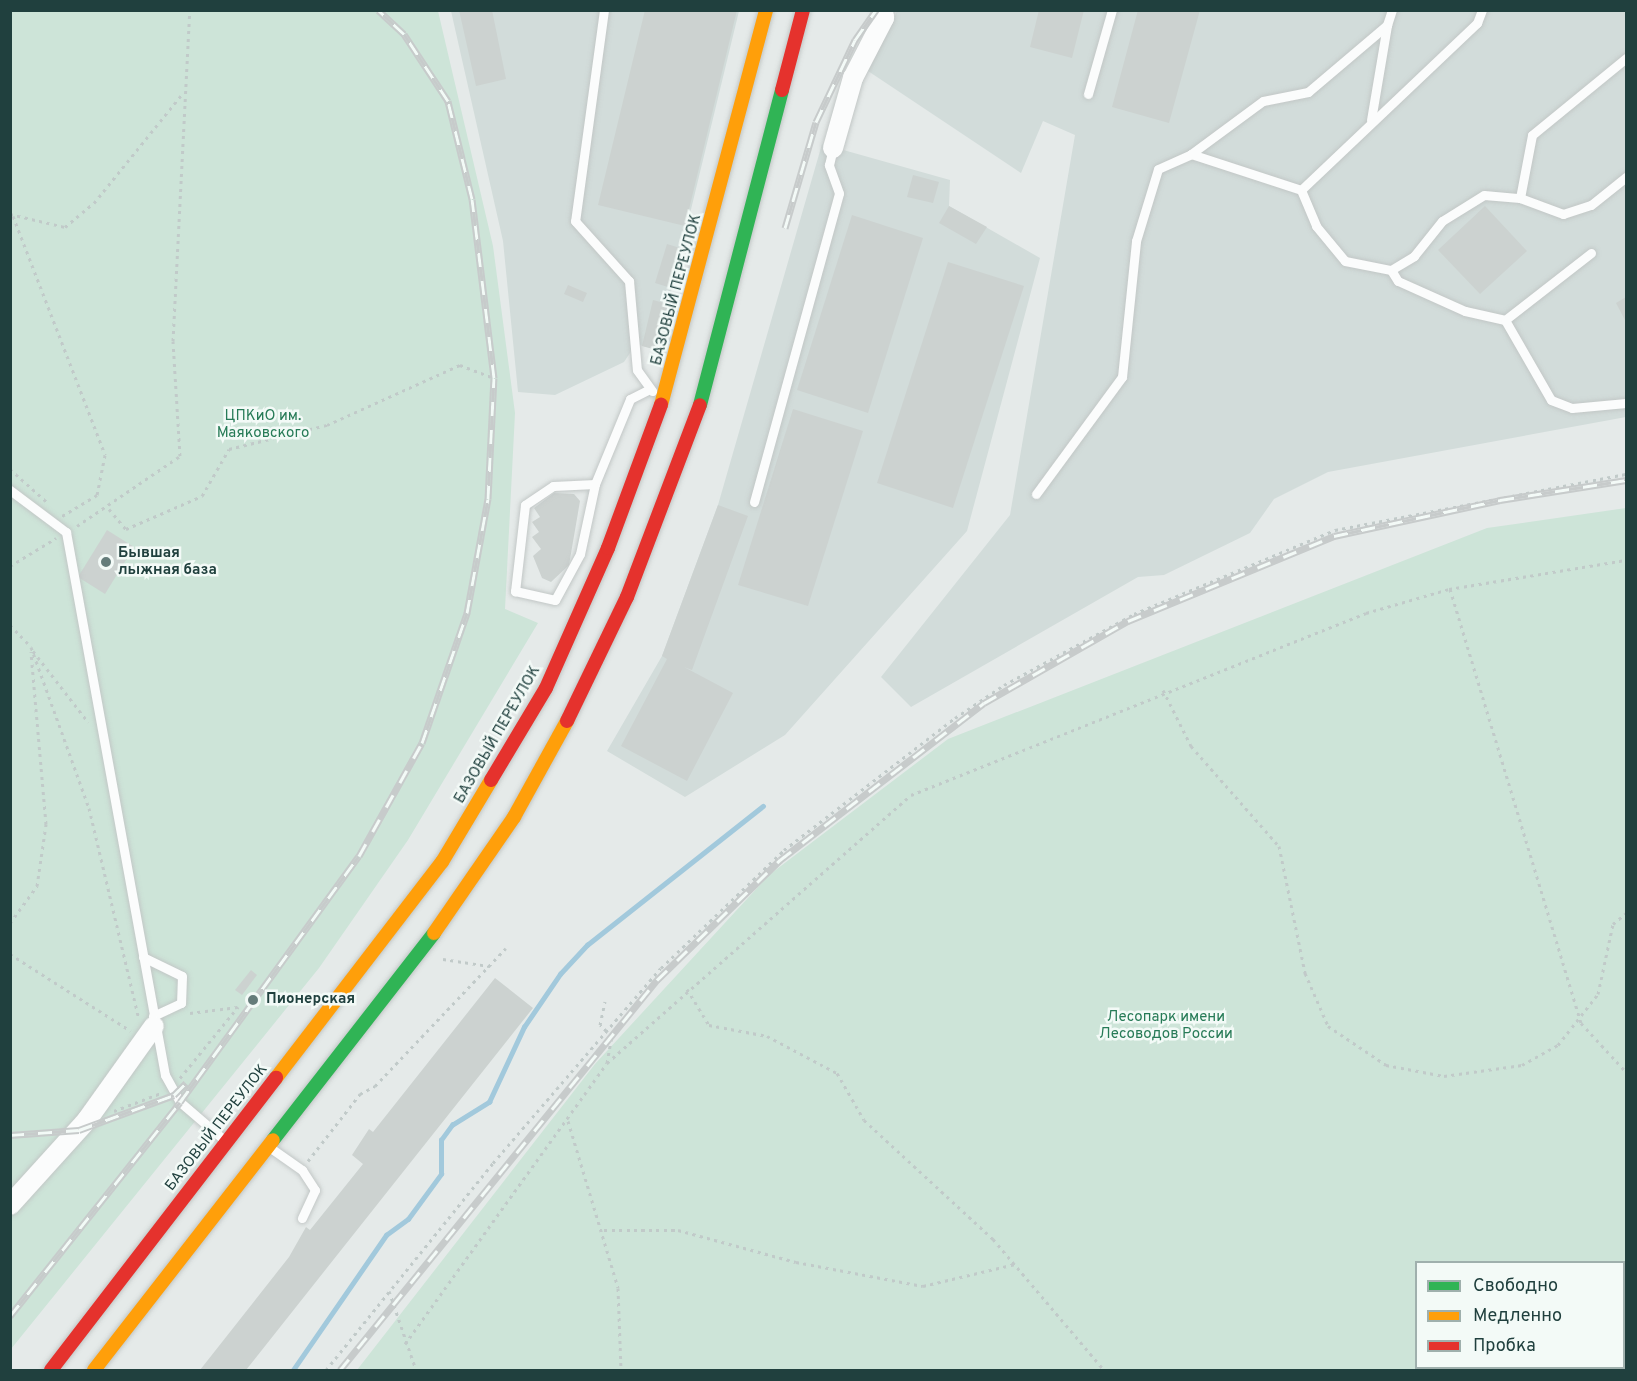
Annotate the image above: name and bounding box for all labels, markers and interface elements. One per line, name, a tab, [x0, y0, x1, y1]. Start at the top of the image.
street label: БАЗОВЫЙ ПЕРЕУЛОК	[648, 212, 706, 368]
park label: ЦПКиО им. Маяковского	[217, 407, 309, 442]
place label: Бывшая лыжная база	[118, 544, 217, 579]
marker: Бывшая лыжная база	[99, 555, 113, 569]
street label: БАЗОВЫЙ ПЕРЕУЛОК	[451, 663, 545, 807]
marker: Пионерская	[244, 991, 262, 1009]
place label: Пионерская	[266, 991, 355, 1009]
park label: Лесопарк имени Лесоводов России	[1099, 1008, 1233, 1043]
street label: БАЗОВЫЙ ПЕРЕУЛОК	[162, 1061, 272, 1195]
legend	[1415, 1261, 1625, 1369]
text: Свободно	[1473, 1275, 1558, 1298]
text: Медленно	[1473, 1305, 1562, 1328]
text: Пробка	[1473, 1335, 1536, 1358]

